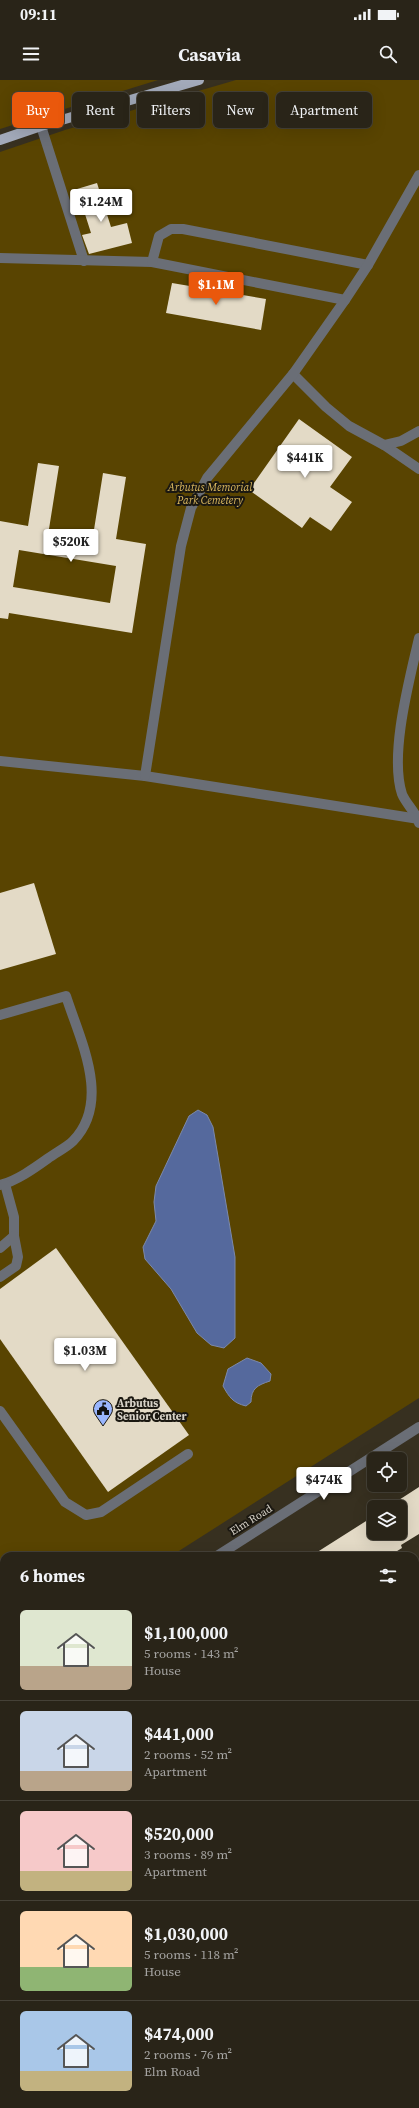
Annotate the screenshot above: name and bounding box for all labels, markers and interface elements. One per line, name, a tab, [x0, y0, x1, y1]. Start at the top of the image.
text: 09:11	[20, 4, 57, 25]
text: Casavia	[178, 42, 241, 67]
icon: menu	[20, 43, 42, 65]
icon: search	[377, 43, 399, 65]
chip: Buy	[12, 92, 64, 128]
chip: Rent	[72, 92, 129, 128]
chip: Filters	[137, 92, 205, 128]
chip: New	[213, 92, 268, 128]
chip: Apartment	[276, 92, 372, 128]
pin: $1.24M	[68, 189, 134, 223]
text: $1.24M	[79, 193, 123, 210]
pin: $1.1M	[188, 272, 244, 306]
text: $1.1M	[198, 276, 234, 293]
pin: $441K	[277, 445, 333, 479]
text: $441K	[286, 449, 324, 466]
park label: Arbutus Memorial Park Cemetery	[167, 480, 253, 508]
pin: $520K	[43, 529, 99, 563]
text: $520K	[52, 533, 90, 550]
pin: $1.03M	[52, 1338, 118, 1372]
text: $1.03M	[63, 1342, 107, 1359]
place label: Arbutus Senior Center	[117, 1396, 188, 1424]
public building icon: Arbutus Senior Center	[92, 1398, 114, 1426]
map controls	[367, 1452, 407, 1540]
button: locate	[367, 1452, 407, 1492]
pin: $474K	[296, 1467, 352, 1501]
text: $474K	[305, 1471, 343, 1488]
button: layers	[367, 1500, 407, 1540]
street label: Elm Road	[227, 1501, 276, 1539]
text: 6 homes	[20, 1564, 85, 1588]
icon: filters	[377, 1565, 399, 1587]
text: $1,100,000	[144, 1621, 228, 1645]
icon: home	[52, 1626, 100, 1674]
text: 5 rooms · 143 m²	[144, 1645, 239, 1662]
text: House	[144, 1662, 181, 1679]
text: $441,000	[144, 1722, 214, 1746]
icon: home	[52, 1727, 100, 1775]
text: 2 rooms · 52 m²	[144, 1746, 232, 1763]
text: Apartment	[144, 1763, 207, 1780]
text: $520,000	[144, 1822, 214, 1846]
icon: home	[52, 1827, 100, 1875]
text: 3 rooms · 89 m²	[144, 1846, 232, 1863]
text: Apartment	[144, 1863, 207, 1880]
text: $1,030,000	[144, 1922, 228, 1946]
icon: home	[52, 1927, 100, 1975]
text: 5 rooms · 118 m²	[144, 1946, 239, 1963]
text: House	[144, 1963, 181, 1980]
text: $474,000	[144, 2022, 214, 2046]
icon: home	[52, 2027, 100, 2075]
text: 2 rooms · 76 m²	[144, 2046, 232, 2063]
text: Elm Road	[144, 2063, 200, 2080]

